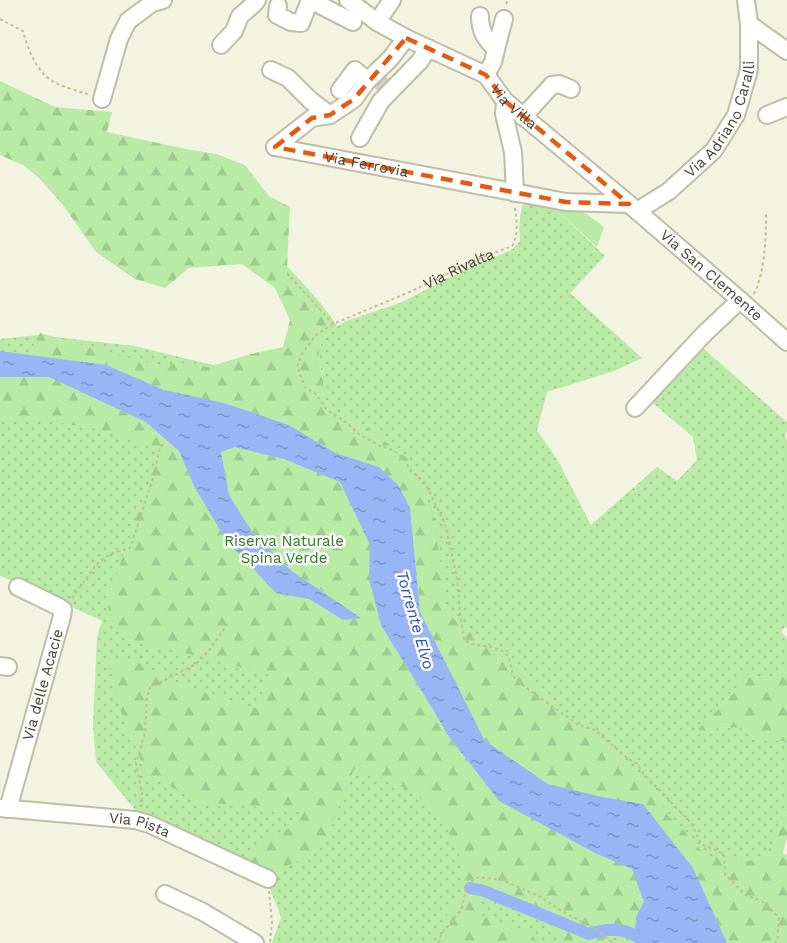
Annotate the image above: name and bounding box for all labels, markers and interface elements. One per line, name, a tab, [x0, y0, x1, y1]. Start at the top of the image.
street label: Via Adriano Caralli	[681, 61, 758, 181]
street label: Via Villa	[487, 80, 541, 133]
street label: Via Ferrovia	[323, 148, 410, 181]
street label: Via San Clemente	[656, 226, 766, 325]
street label: Via Rivalta	[420, 245, 497, 293]
park label: Riserva Naturale Spina Verde	[224, 532, 344, 567]
water label: Torrente Elvo	[392, 569, 439, 672]
street label: Via delle Acacie	[19, 627, 67, 743]
street label: Via Pista	[108, 809, 174, 842]

